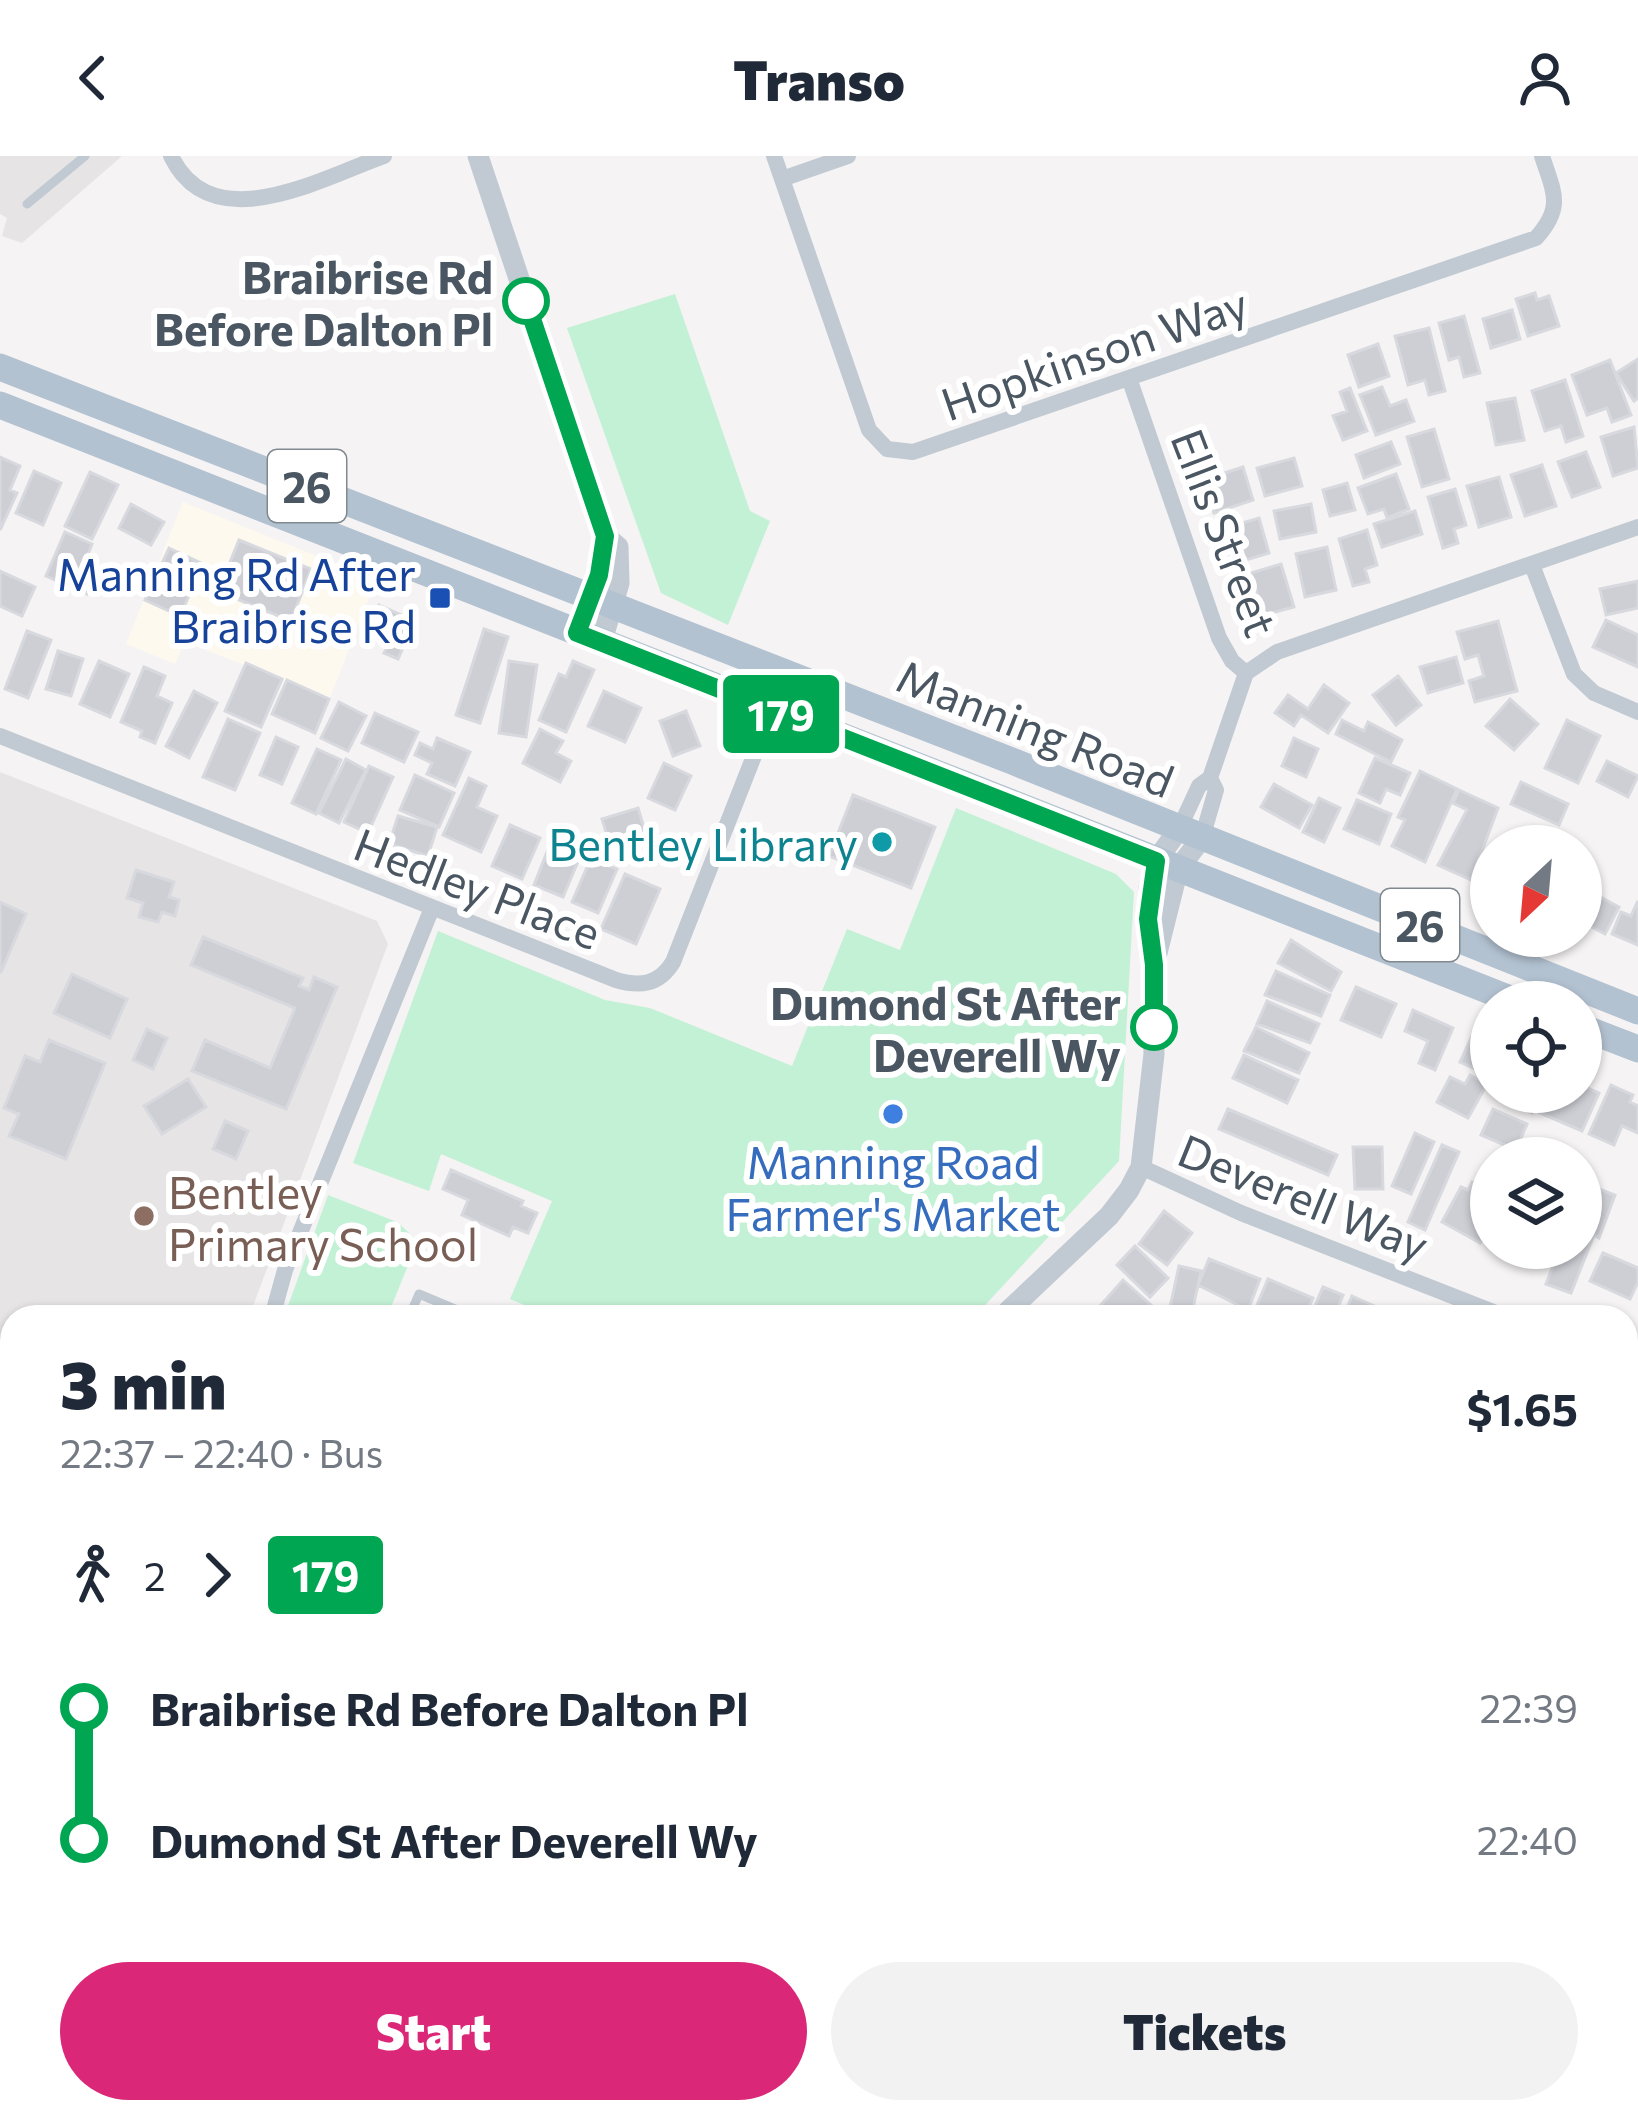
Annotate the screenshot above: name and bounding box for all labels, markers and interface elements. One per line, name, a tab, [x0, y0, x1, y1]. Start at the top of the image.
icon: back	[60, 45, 126, 111]
text: Transo	[733, 45, 905, 111]
icon: person	[1512, 45, 1578, 111]
place label: Braibrise Rd Before Dalton Pl	[154, 248, 493, 355]
street label: Hopkinson Way	[933, 274, 1255, 430]
marker: Braibrise Rd Before Dalton Pl	[504, 279, 548, 323]
street label: Ellis Street	[1161, 421, 1291, 643]
road number: 26	[268, 450, 346, 522]
place label: Manning Rd After Braibrise Rd	[57, 545, 416, 652]
marker: Manning Rd After Braibrise Rd	[427, 585, 453, 611]
street label: Manning Road	[890, 647, 1182, 807]
line badge: 179	[712, 675, 850, 753]
text: 179	[747, 688, 815, 740]
street label: Hedley Place	[347, 815, 609, 959]
place label: Bentley Library	[548, 815, 858, 870]
north arrow	[1470, 825, 1602, 957]
map controls	[1470, 825, 1602, 1269]
marker: Bentley Library	[869, 829, 895, 855]
road number: 26	[1381, 889, 1459, 961]
place label: Dumond St After Deverell Wy	[770, 974, 1121, 1081]
button: locate	[1470, 981, 1602, 1113]
marker: Dumond St After Deverell Wy	[1132, 1005, 1176, 1049]
marker: Manning Road Farmer's Market	[880, 1101, 906, 1127]
street label: Deverell Way	[1171, 1121, 1437, 1271]
place label: Manning Road Farmer's Market	[726, 1133, 1060, 1240]
button: layers	[1470, 1137, 1602, 1269]
place label: Bentley Primary School	[168, 1163, 478, 1270]
marker: Bentley Primary School	[131, 1203, 157, 1229]
text: 3 min	[60, 1342, 227, 1423]
text: $1.65	[1467, 1380, 1578, 1435]
text: 22:37 – 22:40 · Bus	[60, 1428, 383, 1476]
icon: walk	[60, 1542, 126, 1608]
icon: forward	[184, 1542, 250, 1608]
text: 179	[292, 1549, 359, 1601]
text: 2	[144, 1551, 166, 1599]
text: Braibrise Rd Before Dalton Pl	[150, 1680, 748, 1735]
text: 22:39	[1480, 1683, 1578, 1731]
text: Dumond St After Deverell Wy	[150, 1812, 758, 1867]
text: 22:40	[1477, 1815, 1578, 1863]
button: Start	[60, 1962, 807, 2100]
button: Tickets	[831, 1962, 1578, 2100]

